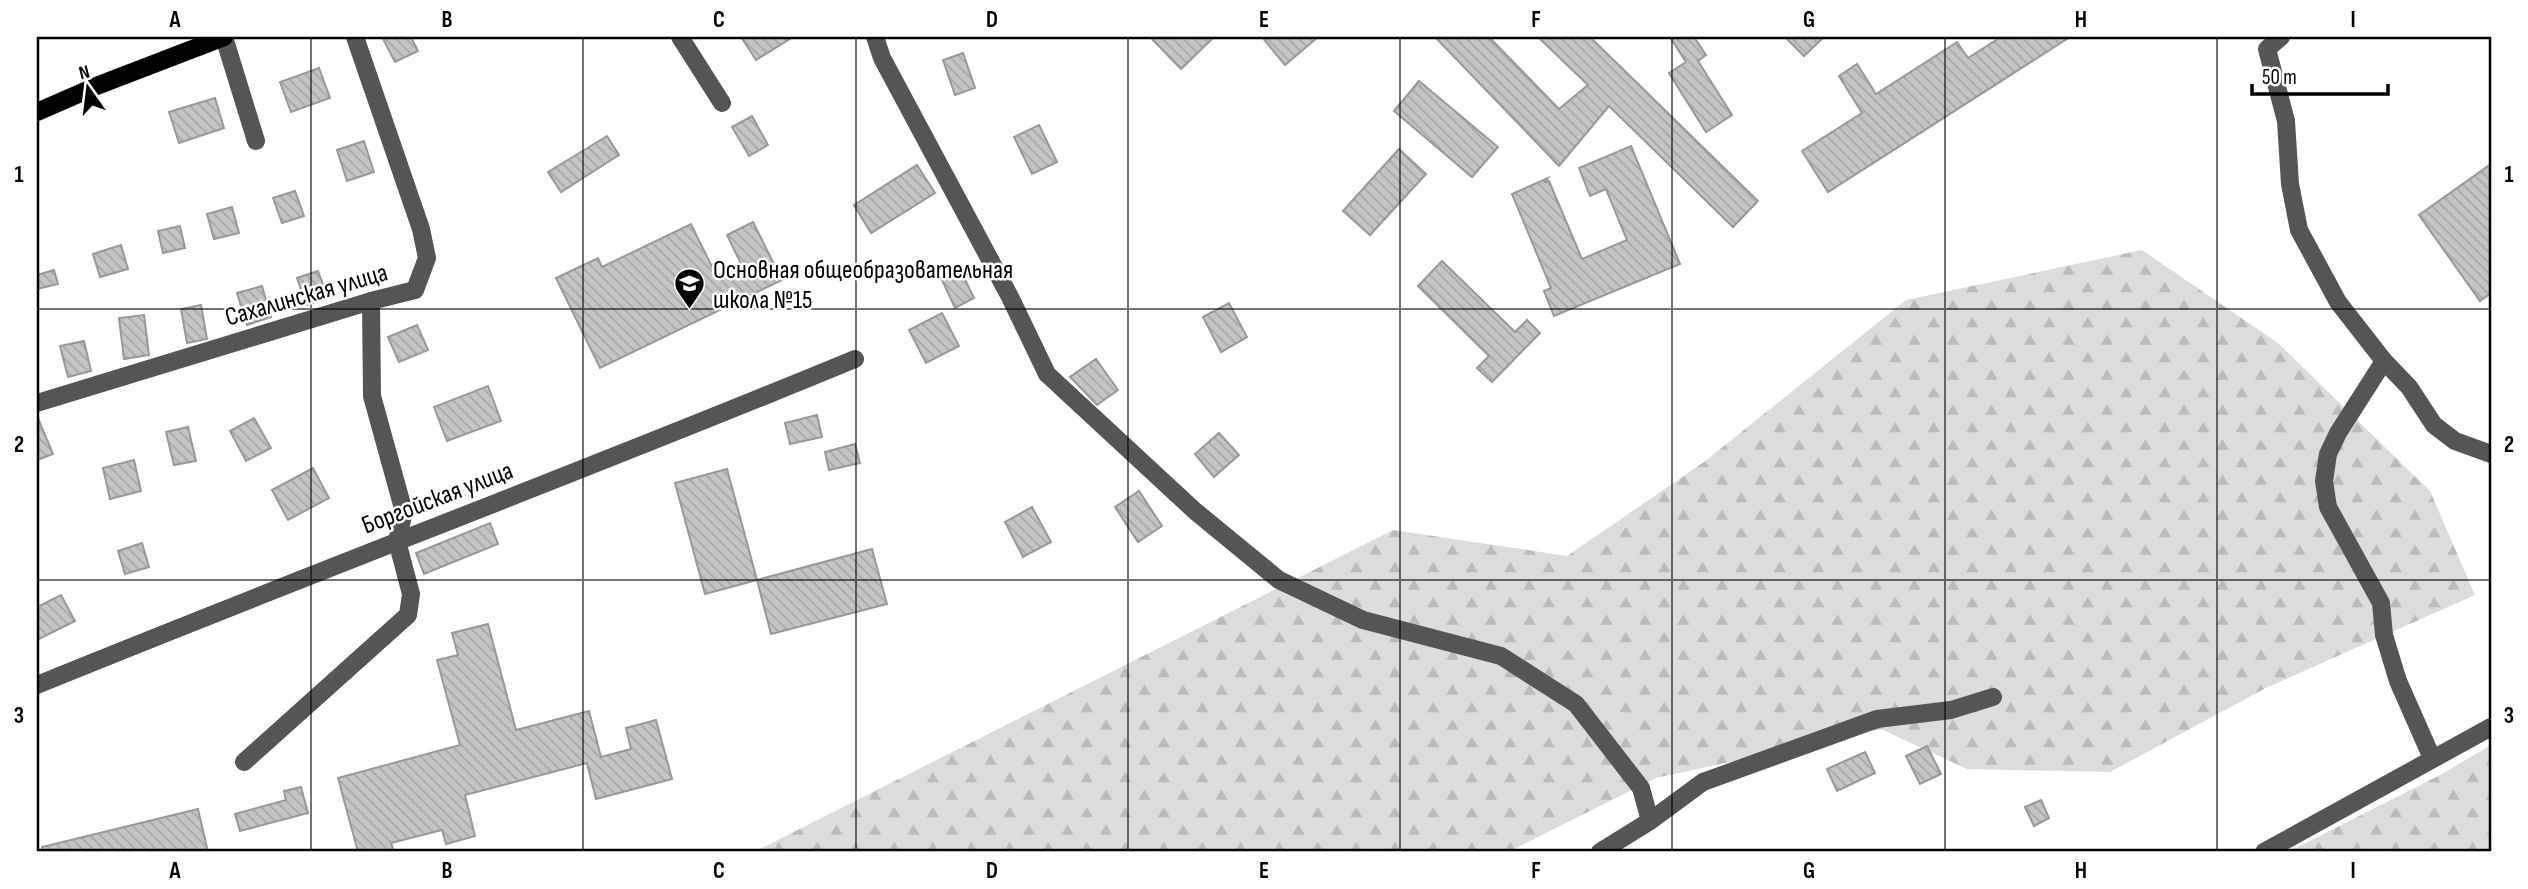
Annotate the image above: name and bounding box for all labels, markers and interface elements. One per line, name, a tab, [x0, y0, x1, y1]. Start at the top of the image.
text: A	[169, 6, 182, 34]
text: B	[442, 6, 453, 34]
text: C	[713, 6, 725, 34]
text: D	[986, 6, 998, 34]
text: E	[1259, 6, 1269, 34]
text: F	[1531, 6, 1541, 34]
text: G	[1803, 6, 1815, 34]
text: H	[2075, 6, 2087, 34]
text: I	[2350, 6, 2356, 34]
north arrow	[52, 52, 122, 122]
scale bar	[2252, 52, 2388, 96]
text: N	[77, 61, 92, 85]
text: 50 m	[2262, 65, 2297, 90]
text: 1	[14, 161, 24, 189]
text: 1	[2504, 161, 2514, 189]
place label: Основная общеобразовательная школа №15	[713, 255, 1013, 316]
street label: Сахалинская улица	[222, 257, 391, 333]
school or university icon: Основная общеобразовательная школа №15	[673, 267, 707, 311]
text: 2	[14, 431, 24, 459]
text: 2	[2504, 431, 2514, 459]
street label: Боргойская улица	[358, 455, 517, 541]
text: 3	[14, 702, 24, 730]
text: 3	[2504, 702, 2514, 730]
text: A	[169, 857, 182, 885]
text: B	[442, 857, 453, 885]
text: C	[713, 857, 725, 885]
text: D	[986, 857, 998, 885]
text: E	[1259, 857, 1269, 885]
text: F	[1531, 857, 1541, 885]
text: G	[1803, 857, 1815, 885]
text: H	[2075, 857, 2087, 885]
text: I	[2350, 857, 2356, 885]

